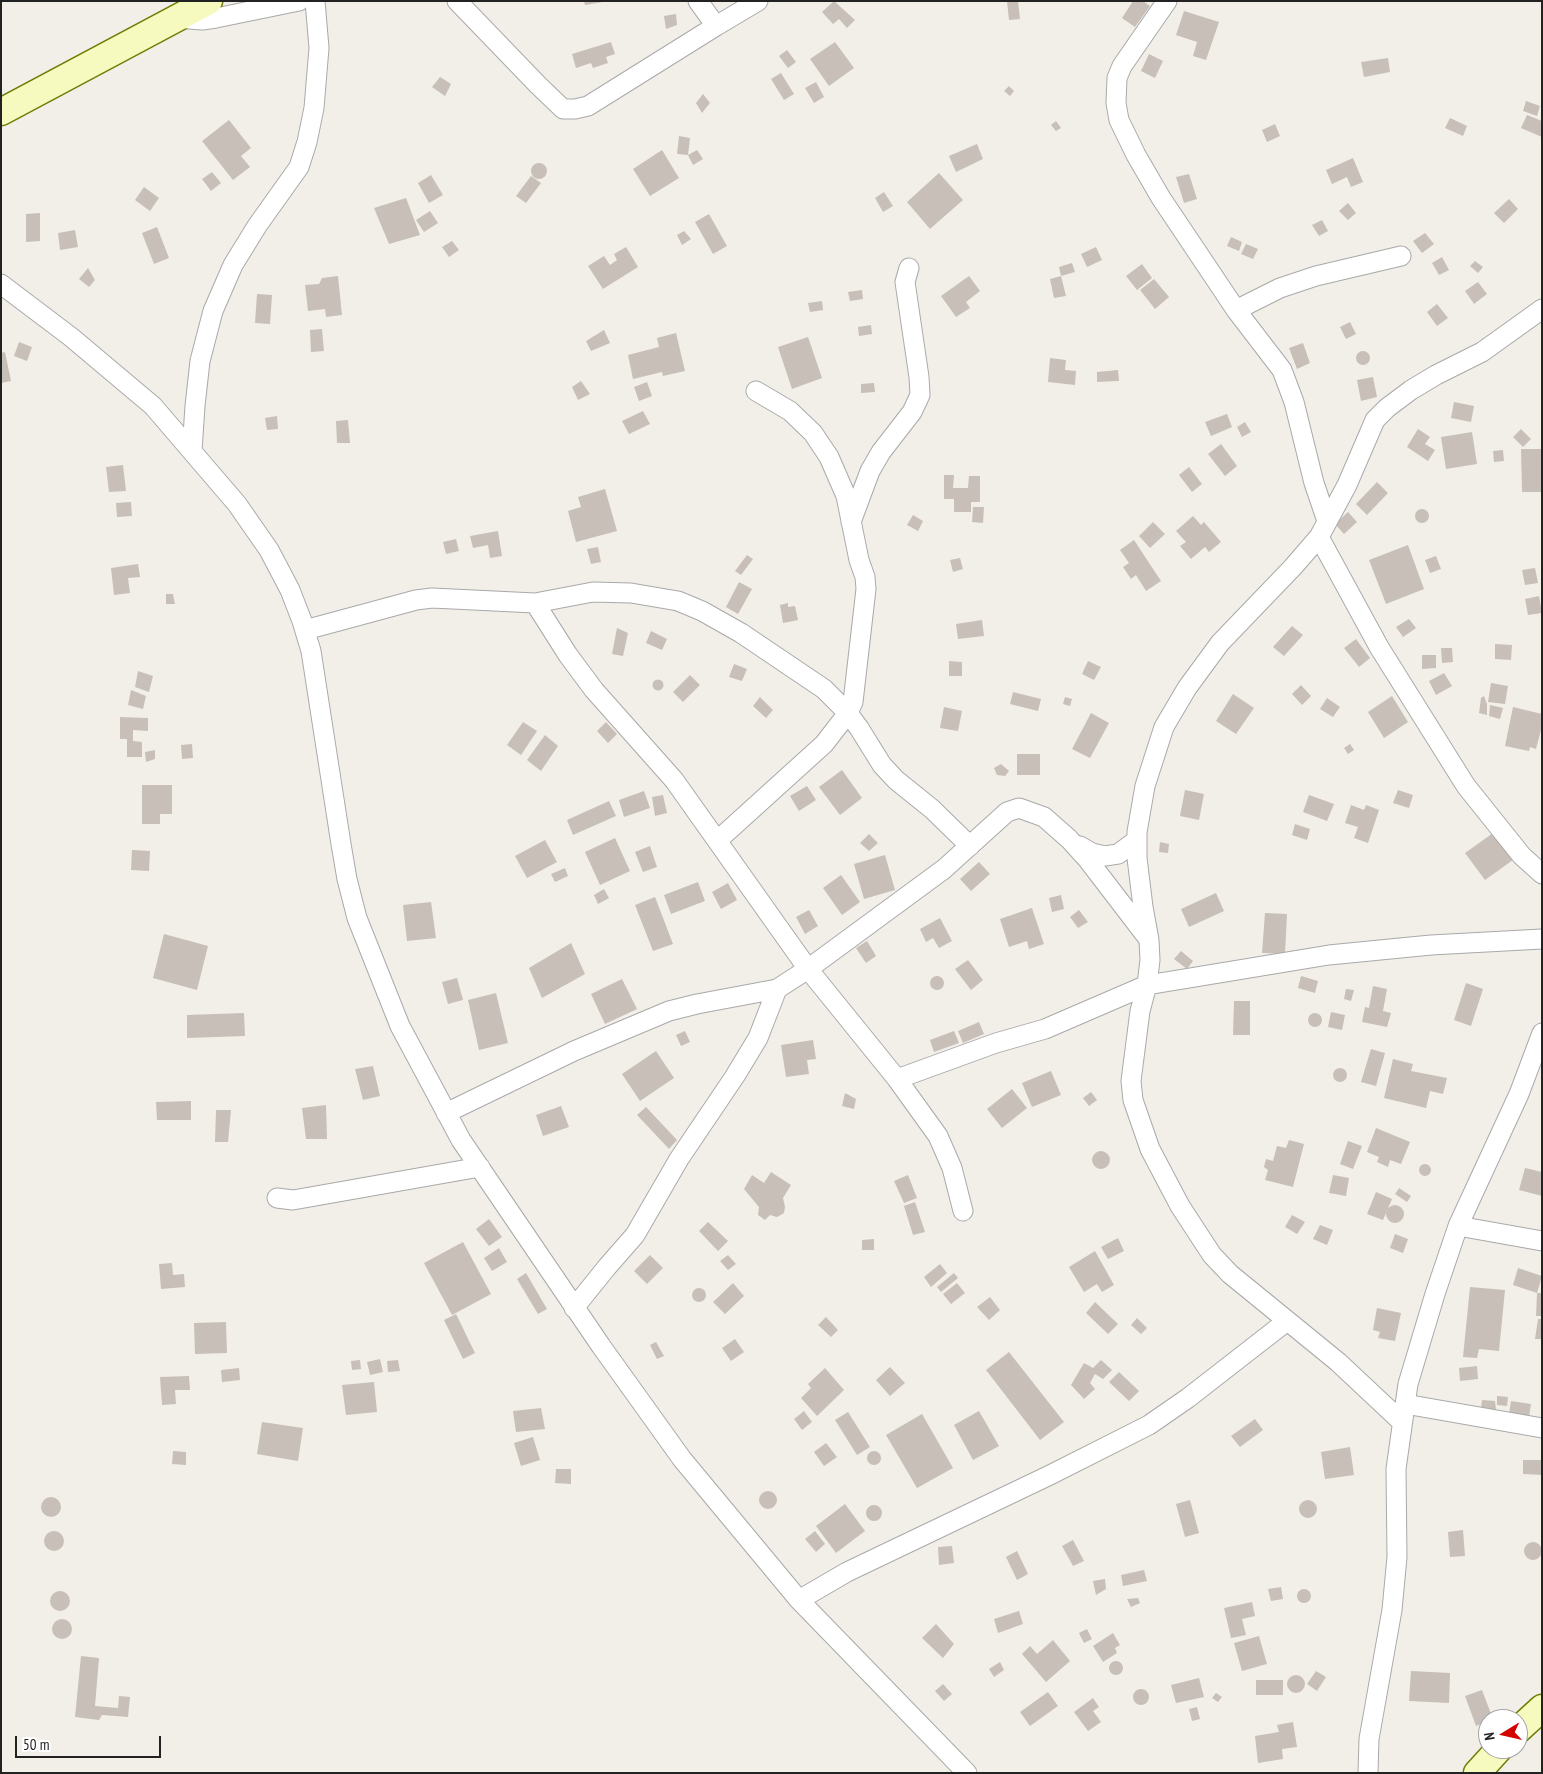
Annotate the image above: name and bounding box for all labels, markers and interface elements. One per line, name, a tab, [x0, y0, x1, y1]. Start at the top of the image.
north arrow	[1478, 1709, 1528, 1759]
scale bar	[18, 1726, 164, 1758]
text: N	[1480, 1731, 1499, 1741]
text: 50 m	[23, 1735, 49, 1754]

